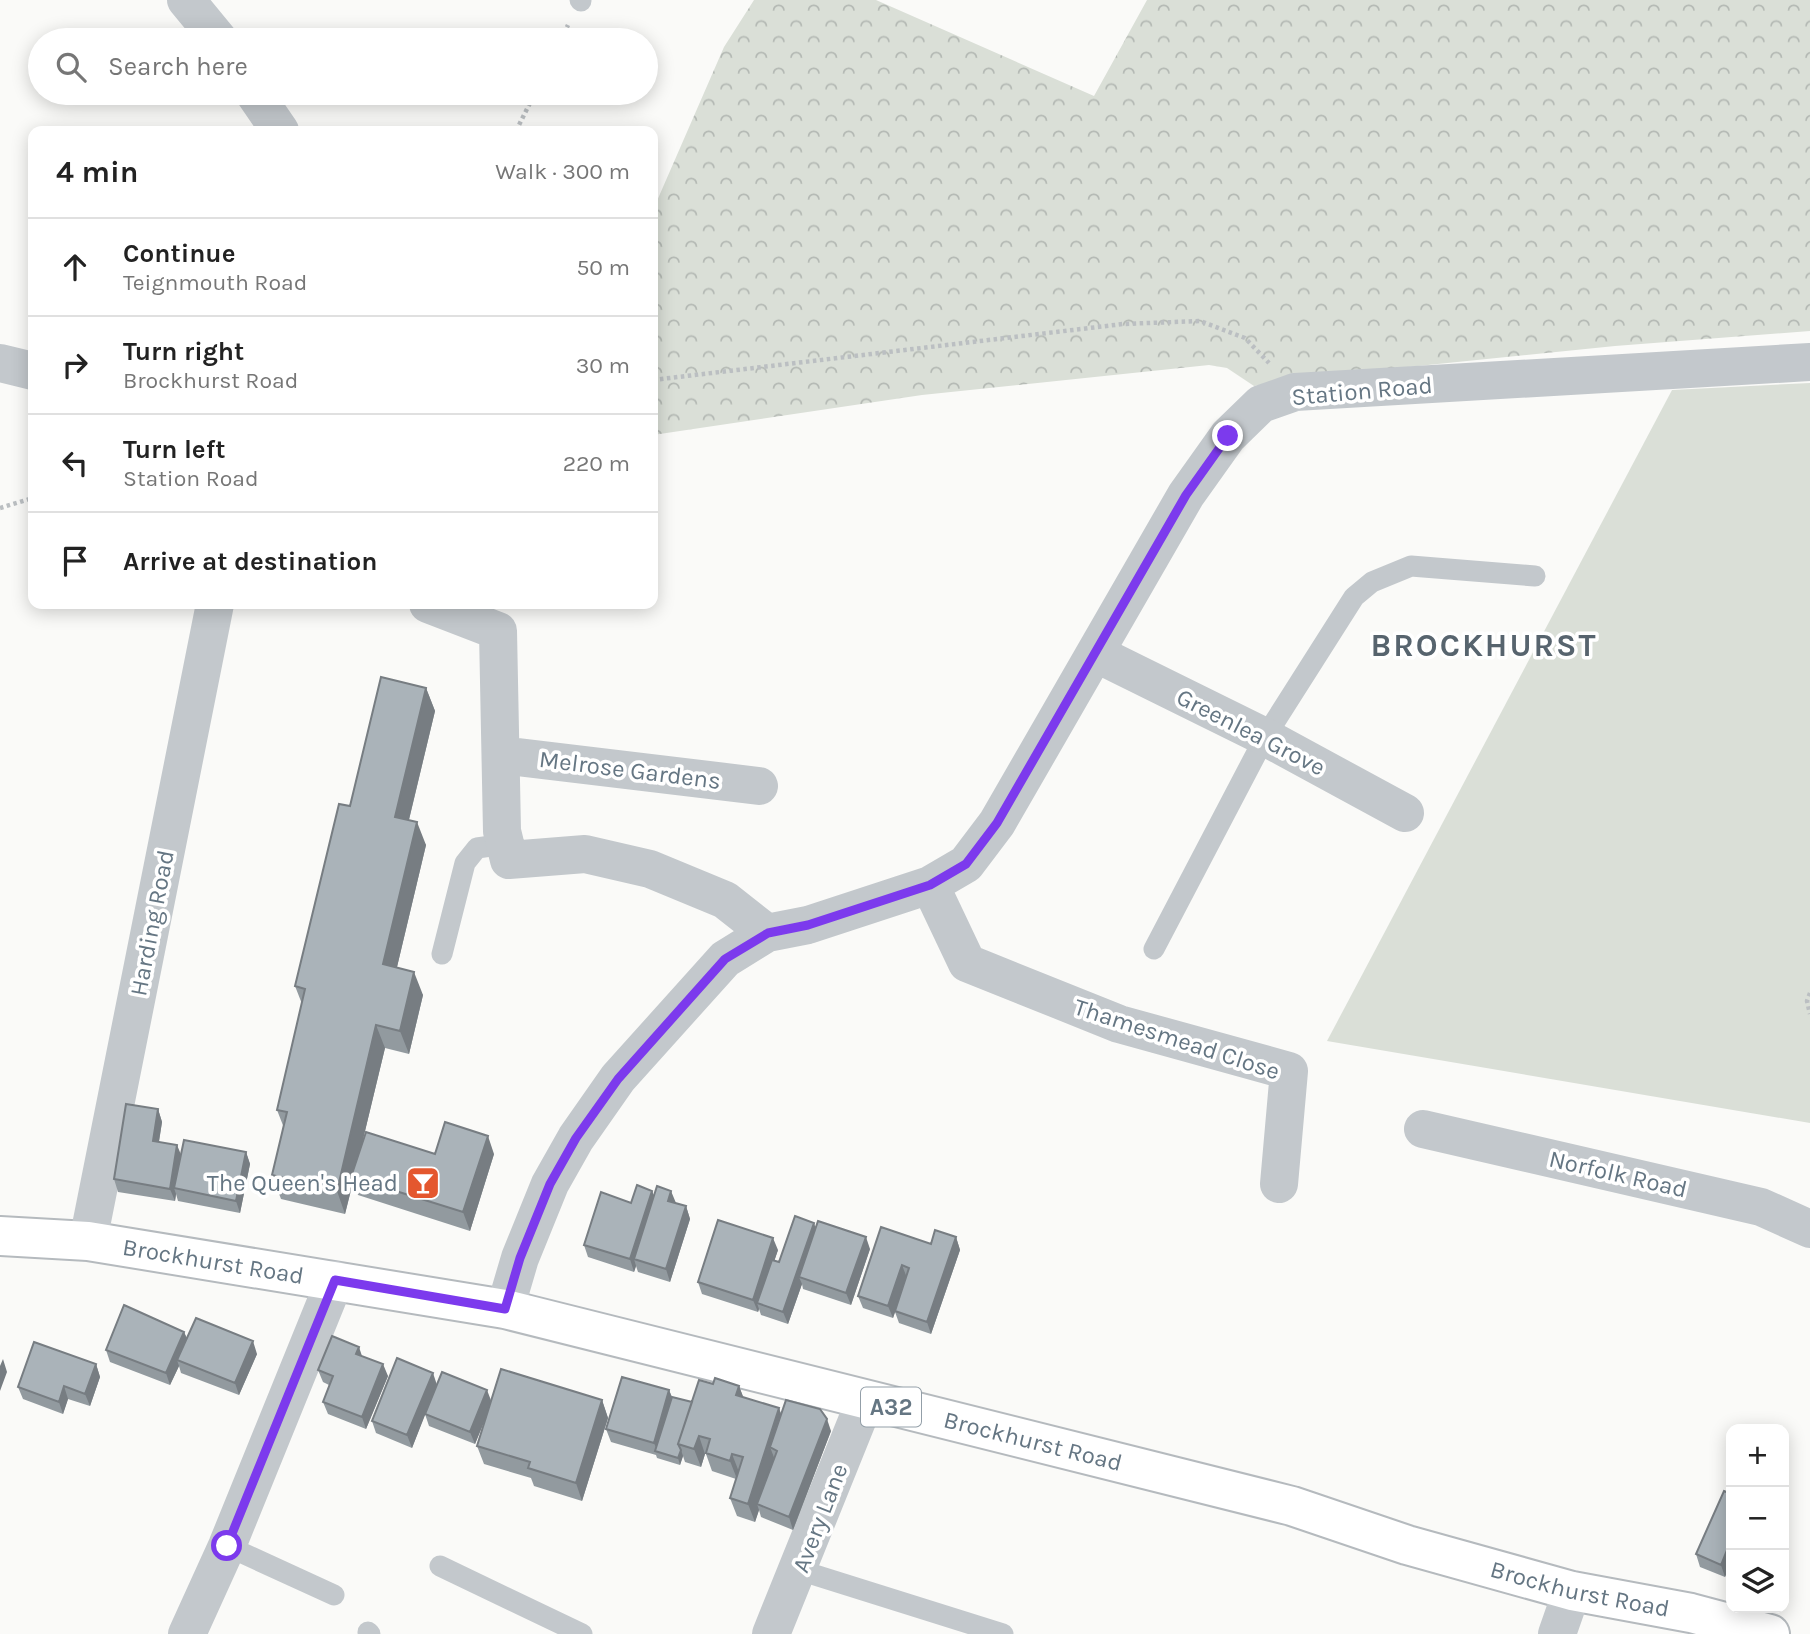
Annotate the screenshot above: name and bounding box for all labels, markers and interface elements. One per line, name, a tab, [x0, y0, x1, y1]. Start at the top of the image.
search box	[28, 28, 658, 105]
icon: search	[52, 48, 90, 86]
text: Search here	[108, 51, 248, 82]
text: 4 min	[56, 154, 138, 190]
text: Walk · 300 m	[495, 158, 630, 185]
text: Continue	[123, 238, 235, 269]
icon: ahead	[56, 248, 94, 286]
text: 50 m	[576, 254, 630, 281]
text: Teignmouth Road	[123, 269, 307, 296]
text: Turn right	[123, 336, 244, 367]
icon: right	[56, 346, 94, 384]
text: 30 m	[576, 352, 630, 379]
text: Brockhurst Road	[123, 367, 298, 394]
street label: Station Road	[1290, 371, 1434, 411]
route end	[1212, 420, 1243, 451]
text: Turn left	[123, 434, 225, 465]
icon: left	[56, 444, 94, 482]
text: 220 m	[563, 450, 630, 477]
text: Station Road	[123, 465, 259, 492]
icon: arrive	[56, 542, 94, 580]
text: Arrive at destination	[123, 546, 377, 577]
district label: BROCKHURST	[1370, 627, 1598, 664]
street label: Greenlea Grove	[1172, 683, 1330, 781]
street label: Melrose Gardens	[538, 745, 722, 795]
street label: Harding Road	[124, 848, 180, 998]
street label: Thamesmead Close	[1071, 993, 1283, 1085]
street label: Norfolk Road	[1546, 1145, 1690, 1203]
bar icon: The Queen's Head	[404, 1164, 442, 1202]
place label: The Queen's Head	[207, 1169, 398, 1197]
street label: Brockhurst Road	[121, 1233, 306, 1290]
road number: A32	[861, 1388, 921, 1426]
street label: Brockhurst Road	[941, 1405, 1125, 1477]
map controls	[1726, 1424, 1789, 1613]
button: +	[1726, 1424, 1789, 1487]
street label: Avery Lane	[786, 1460, 854, 1576]
button: −	[1726, 1487, 1789, 1550]
route start	[211, 1530, 242, 1561]
button: layers	[1726, 1550, 1789, 1613]
street label: Brockhurst Road	[1487, 1555, 1672, 1623]

